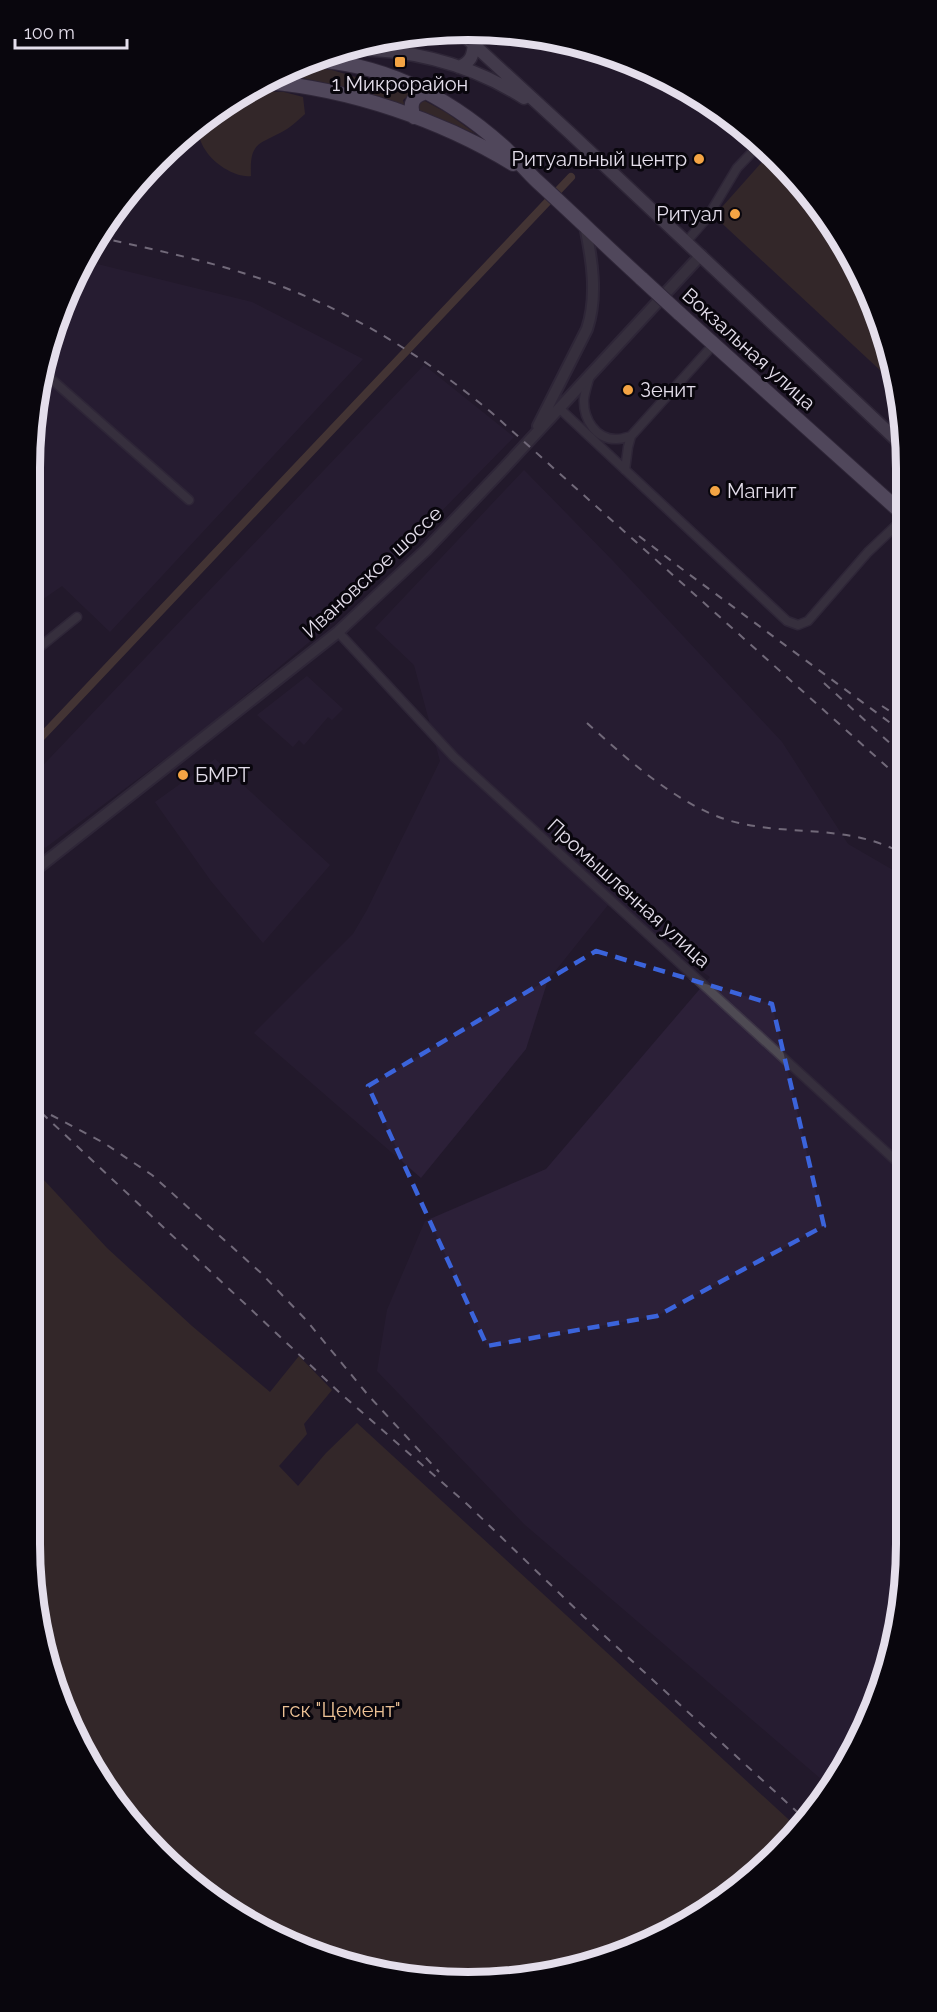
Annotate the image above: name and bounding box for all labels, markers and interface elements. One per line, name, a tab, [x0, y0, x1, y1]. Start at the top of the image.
scale bar	[15, 12, 128, 50]
text: 100 m	[24, 22, 75, 43]
marker: 1 Микрорайон	[393, 55, 407, 69]
place label: 1 Микрорайон	[332, 72, 468, 96]
place label: Ритуальный центр	[511, 147, 687, 171]
marker: Ритуальный центр	[692, 152, 706, 166]
place label: Ритуал	[656, 202, 723, 226]
marker: Ритуал	[728, 207, 742, 221]
street label: Вокзальная улица	[677, 283, 821, 415]
place label: Зенит	[640, 378, 696, 402]
marker: Зенит	[621, 383, 635, 397]
place label: Магнит	[727, 479, 797, 503]
marker: Магнит	[708, 484, 722, 498]
street label: Ивановское шоссе	[297, 501, 447, 643]
place label: БМРТ	[195, 763, 250, 787]
marker: БМРТ	[176, 768, 190, 782]
street label: Промышленная улица	[543, 814, 715, 972]
park label: гск "Цемент"	[281, 1698, 401, 1722]

